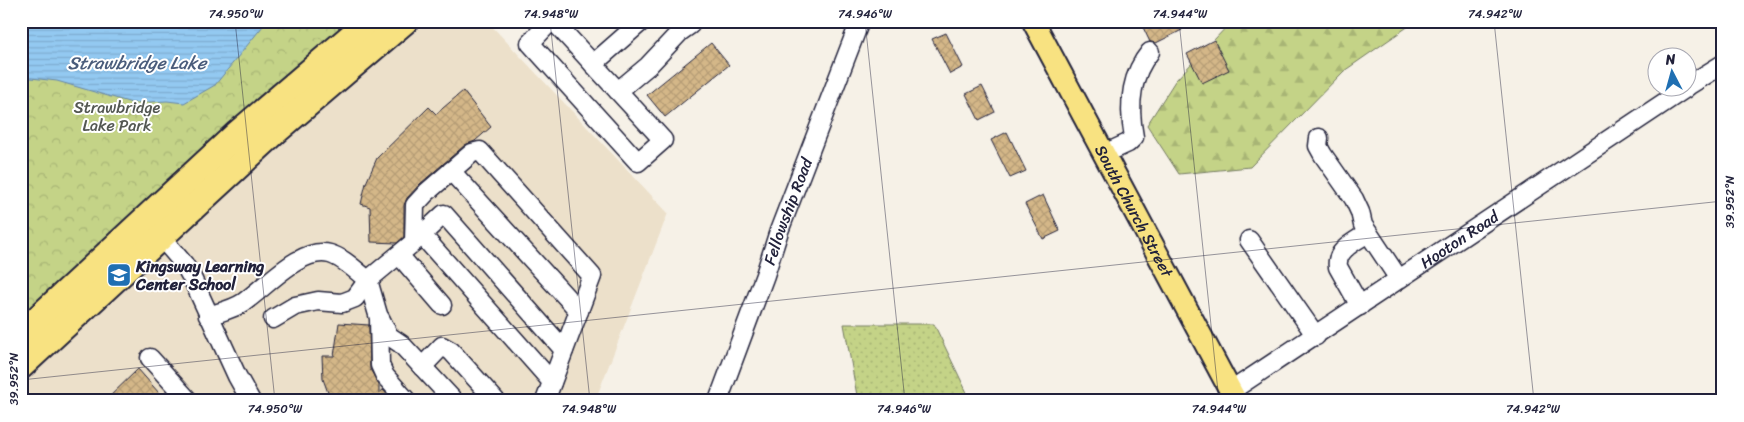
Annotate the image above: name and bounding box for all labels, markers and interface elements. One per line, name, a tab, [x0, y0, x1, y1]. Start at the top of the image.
text: 74.950°W	[209, 3, 264, 25]
text: 74.948°W	[524, 3, 579, 25]
text: 74.946°W	[838, 3, 893, 25]
text: 74.944°W	[1153, 3, 1208, 25]
text: 74.942°W	[1468, 3, 1523, 25]
water label: Strawbridge Lake	[68, 47, 208, 79]
text: N	[1664, 47, 1677, 73]
north arrow	[1646, 48, 1696, 98]
park label: Strawbridge Lake Park	[74, 93, 161, 140]
street label: South Church Street	[1087, 139, 1182, 283]
street label: Fellowship Road	[755, 152, 821, 269]
text: 39.952°N	[1719, 175, 1741, 228]
street label: Hooton Road	[1414, 201, 1506, 276]
place label: Kingsway Learning Center School	[135, 252, 264, 299]
school or university icon: Kingsway Learning Center School	[106, 262, 132, 288]
text: 39.952°N	[3, 352, 25, 405]
text: 74.950°W	[248, 398, 303, 420]
text: 74.948°W	[562, 398, 617, 420]
text: 74.946°W	[877, 398, 932, 420]
text: 74.944°W	[1192, 398, 1247, 420]
text: 74.942°W	[1506, 398, 1561, 420]

